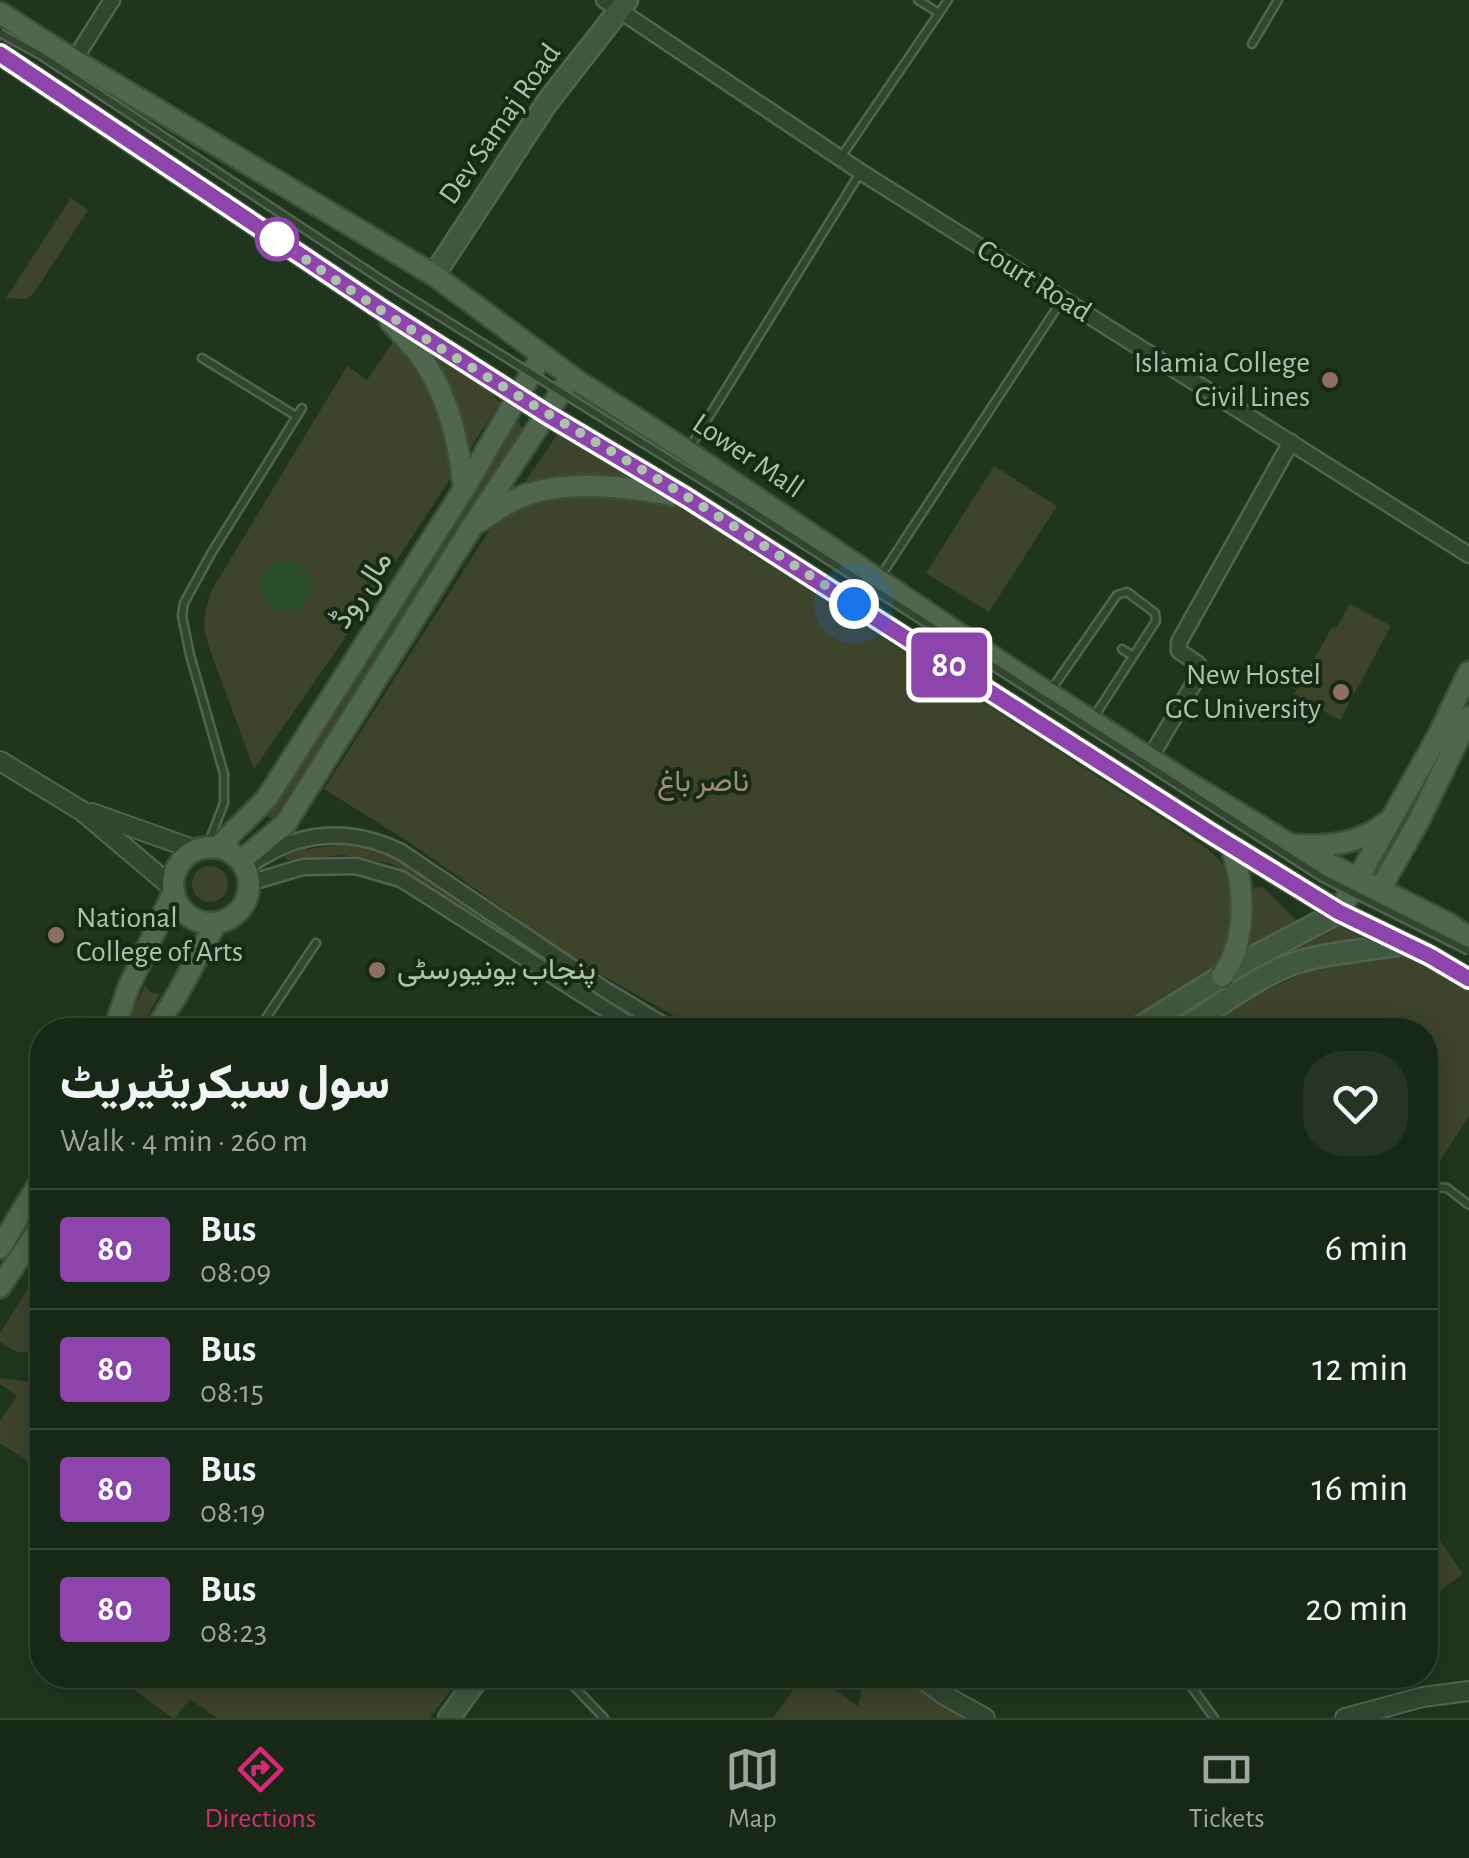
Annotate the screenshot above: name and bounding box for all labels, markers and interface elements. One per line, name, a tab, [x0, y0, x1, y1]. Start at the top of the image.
street label: Dev Samaj Road	[434, 38, 566, 210]
unlabelled marker	[256, 218, 298, 260]
street label: Court Road	[972, 234, 1096, 328]
place label: Islamia College Civil Lines	[1134, 348, 1310, 412]
marker: Islamia College Civil Lines	[1319, 369, 1341, 391]
street label: Lower Mall	[687, 408, 809, 504]
street label: مال روڈ	[325, 545, 400, 635]
your location	[829, 579, 879, 629]
line badge: 80	[904, 632, 994, 698]
text: 80	[931, 648, 967, 683]
place label: New Hostel GC University	[1165, 660, 1321, 724]
marker: New Hostel GC University	[1330, 681, 1352, 703]
park label: ناصر باغ	[657, 767, 749, 801]
place label: National College of Arts	[76, 903, 243, 967]
marker: National College of Arts	[45, 924, 67, 946]
place label: پنجاب یونیورسٹی	[397, 955, 596, 989]
marker: پنجاب یونیورسٹی	[366, 959, 388, 981]
button: heart	[1303, 1051, 1408, 1156]
text: سول سیکریٹیریٹ	[60, 1060, 390, 1108]
text: Walk · 4 min · 260 m	[60, 1125, 308, 1157]
text: Bus	[200, 1211, 256, 1249]
text: 6 min	[1325, 1230, 1408, 1268]
text: 80	[97, 1232, 133, 1267]
text: 08:09	[200, 1256, 271, 1288]
text: Bus	[200, 1331, 256, 1369]
text: 12 min	[1312, 1350, 1408, 1388]
text: 80	[97, 1352, 133, 1387]
text: 08:15	[200, 1376, 264, 1408]
text: Bus	[200, 1451, 256, 1489]
text: 16 min	[1312, 1470, 1408, 1508]
text: 80	[97, 1472, 133, 1507]
text: 08:19	[200, 1496, 265, 1528]
text: Bus	[200, 1571, 256, 1609]
text: 20 min	[1305, 1590, 1408, 1628]
text: 80	[97, 1592, 133, 1627]
text: 08:23	[200, 1616, 267, 1648]
tab: Directions	[204, 1742, 316, 1836]
tab: Map	[725, 1742, 780, 1836]
tab: Tickets	[1189, 1742, 1265, 1836]

